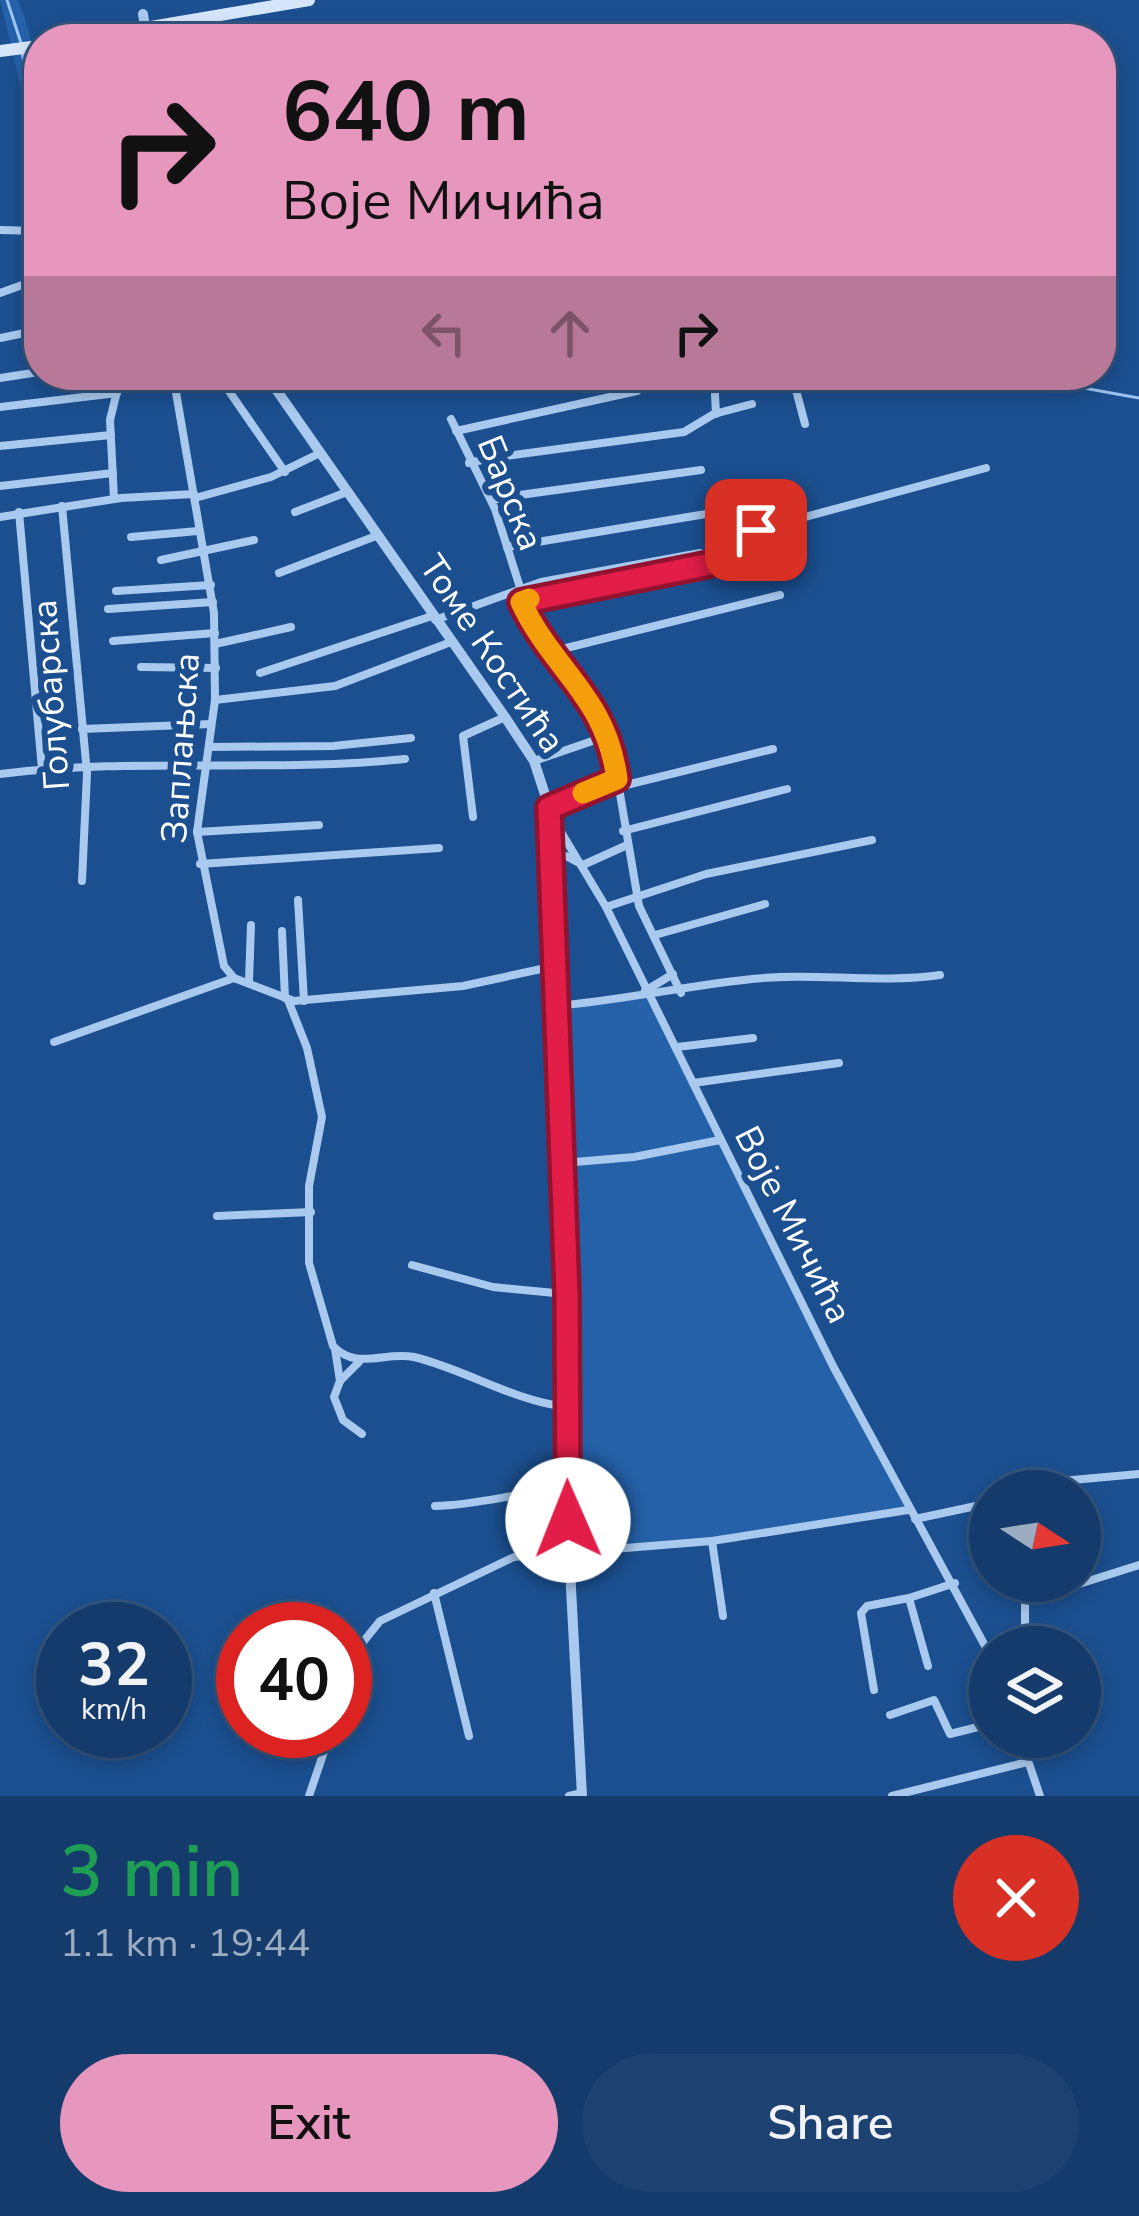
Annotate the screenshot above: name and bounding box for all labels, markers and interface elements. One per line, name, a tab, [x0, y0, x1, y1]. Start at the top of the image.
text: 640 m	[282, 55, 530, 170]
icon: right	[84, 72, 240, 228]
text: Воје Мичића	[282, 164, 605, 238]
icon: left	[411, 300, 477, 366]
icon: ahead	[537, 300, 603, 366]
icon: right	[663, 300, 729, 366]
street label: Барска	[465, 428, 555, 558]
pin	[705, 479, 807, 581]
icon: arrive	[723, 497, 789, 563]
street label: Томе Костића	[408, 545, 576, 763]
street label: Голубарска	[20, 598, 82, 792]
street label: Заплањска	[150, 651, 212, 845]
street label: Воје Мичића	[722, 1118, 864, 1332]
position arrow	[505, 1457, 631, 1583]
north arrow	[969, 1470, 1101, 1602]
map controls	[969, 1470, 1101, 1758]
speed limit sign: 40	[216, 1602, 372, 1758]
text: 32	[78, 1624, 150, 1706]
button: layers	[969, 1626, 1101, 1758]
text: km/h	[81, 1689, 147, 1730]
text: 3 min	[60, 1823, 243, 1921]
button: close	[953, 1835, 1079, 1961]
text: 1.1 km · 19:44	[60, 1917, 310, 1970]
button: Exit	[60, 2054, 558, 2192]
button: Share	[582, 2054, 1079, 2192]

